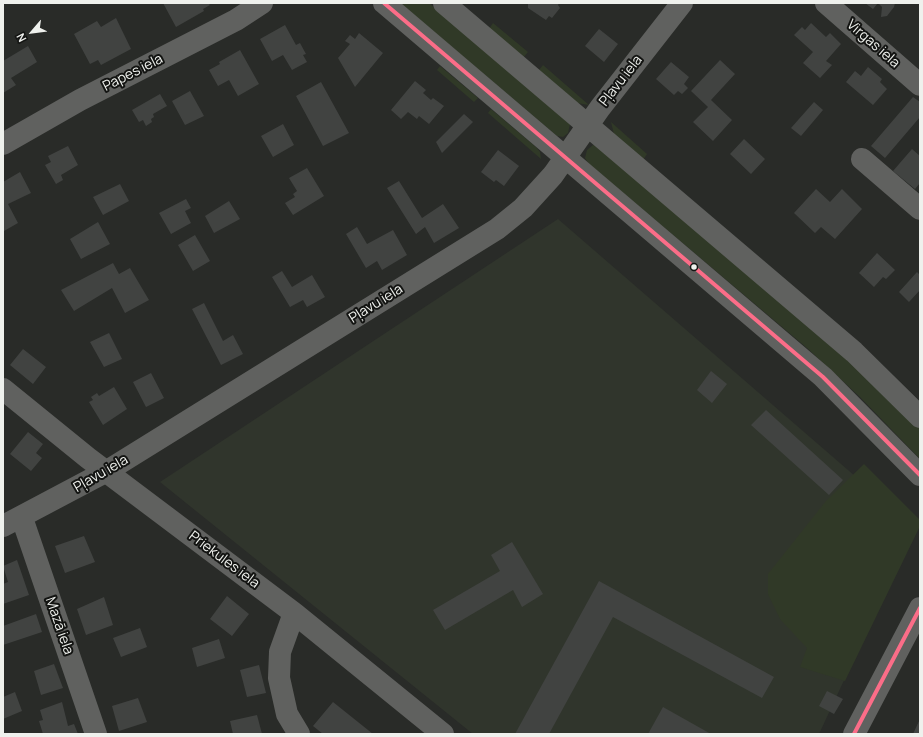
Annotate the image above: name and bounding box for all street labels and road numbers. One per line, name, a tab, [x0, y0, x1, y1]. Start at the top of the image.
street label: Virgas iela	[843, 16, 903, 72]
street label: Papes iela	[100, 51, 166, 95]
street label: Pļavu iela	[596, 52, 646, 110]
street label: Pļavu iela	[346, 281, 406, 327]
street label: Pļavu iela	[71, 452, 131, 496]
street label: Priekules iela	[185, 528, 263, 592]
street label: Mazā iela	[41, 595, 77, 657]

